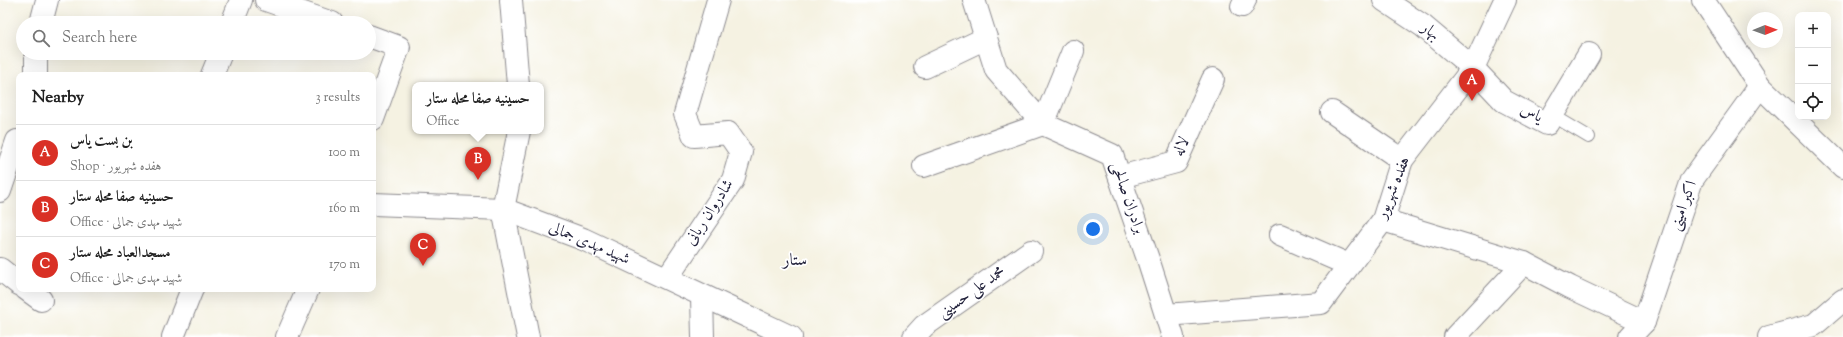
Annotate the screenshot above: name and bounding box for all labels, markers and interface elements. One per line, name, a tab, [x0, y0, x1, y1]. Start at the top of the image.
north arrow	[1747, 12, 1783, 48]
map controls	[1795, 12, 1831, 120]
button: +	[1795, 12, 1831, 48]
search box	[16, 16, 376, 60]
street label: بهار	[1414, 16, 1444, 47]
icon: search	[30, 27, 52, 49]
text: Search here	[62, 28, 137, 49]
button: −	[1795, 48, 1831, 84]
pin: A	[1459, 68, 1485, 101]
popup	[412, 82, 544, 134]
button: locate	[1795, 84, 1831, 120]
text: Nearby	[32, 86, 84, 110]
text: 3 results	[315, 89, 360, 107]
text: حسینیه صفا محله ستار	[426, 89, 530, 110]
street label: یاس	[1516, 99, 1547, 130]
text: Office	[426, 113, 460, 131]
text: بن بست یاس	[70, 131, 133, 152]
street label: لاله	[1167, 133, 1197, 161]
text: A	[40, 144, 50, 162]
text: 100 m	[328, 144, 360, 162]
pin: B	[465, 147, 491, 180]
street label: هفده شهریور	[1370, 153, 1417, 224]
text: Shop · هفده شهریور	[70, 158, 161, 176]
street label: برادران صالحی	[1104, 159, 1150, 237]
street label: شادروان ربانی	[680, 175, 740, 251]
street label: اکبر امینی	[1664, 178, 1704, 234]
text: حسینیه صفا محله ستار	[70, 187, 174, 208]
text: B	[41, 200, 49, 218]
text: 160 m	[329, 200, 360, 218]
text: Office · شهید مهدی جمالی	[70, 214, 182, 232]
street label: شهید مهدی جمالی	[545, 217, 633, 271]
your location	[1083, 219, 1103, 239]
pin: C	[410, 233, 436, 266]
text: مسجدالعباد محله ستار	[70, 243, 171, 264]
district label: ستار	[781, 249, 807, 273]
text: C	[40, 256, 50, 274]
text: 170 m	[329, 256, 360, 274]
street label: محمد علی حسینی	[933, 261, 1011, 325]
text: Office · شهید مهدی جمالی	[70, 270, 182, 288]

